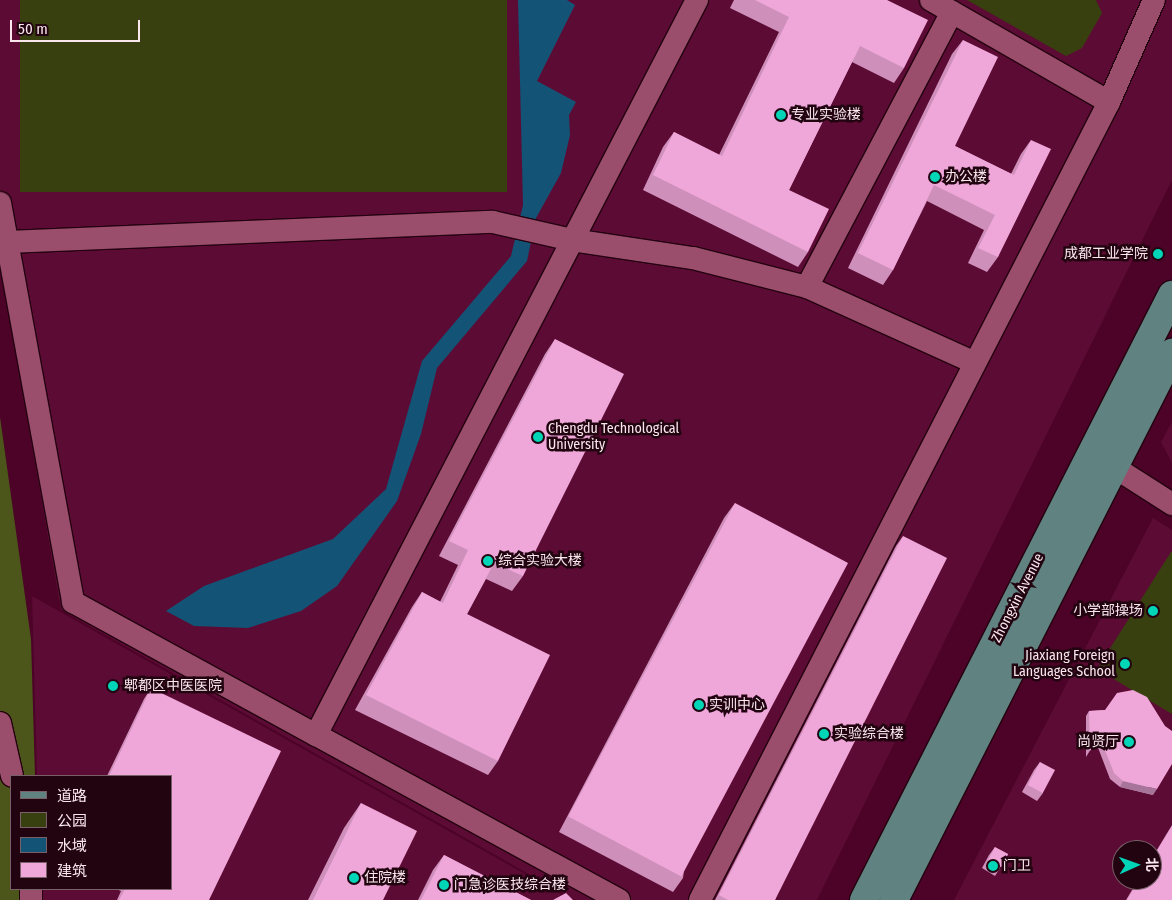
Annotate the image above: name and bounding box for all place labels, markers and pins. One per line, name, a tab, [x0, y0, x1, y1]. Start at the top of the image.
place label: 专业实验楼	[791, 107, 861, 123]
marker: 专业实验楼	[775, 109, 787, 121]
place label: 办公楼	[945, 169, 987, 185]
marker: 办公楼	[929, 171, 941, 183]
place label: 成都工业学院	[1064, 246, 1148, 262]
marker: 成都工业学院	[1152, 248, 1164, 260]
place label: Chengdu Technological University	[548, 421, 679, 454]
marker: Chengdu Technological University	[532, 431, 544, 443]
place label: 综合实验大楼	[498, 553, 582, 569]
marker: 综合实验大楼	[482, 555, 494, 567]
place label: 小学部操场	[1073, 603, 1143, 619]
marker: 小学部操场	[1147, 605, 1159, 617]
place label: Jiaxiang Foreign Languages School	[1013, 648, 1115, 680]
marker: Jiaxiang Foreign Languages School	[1119, 658, 1131, 670]
place label: 郫都区中医医院	[124, 678, 222, 694]
marker: 郫都区中医医院	[106, 679, 120, 693]
place label: 实训中心	[709, 697, 765, 713]
marker: 实训中心	[693, 699, 705, 711]
place label: 实验综合楼	[834, 726, 904, 742]
marker: 实验综合楼	[818, 728, 830, 740]
place label: 尚贤厅	[1077, 734, 1119, 750]
marker: 尚贤厅	[1123, 736, 1135, 748]
place label: 门卫	[1003, 858, 1031, 874]
marker: 门卫	[987, 860, 999, 872]
place label: 住院楼	[364, 870, 406, 886]
marker: 住院楼	[348, 872, 360, 884]
place label: 门急诊医技综合楼	[454, 877, 566, 893]
marker: 门急诊医技综合楼	[438, 879, 450, 891]

